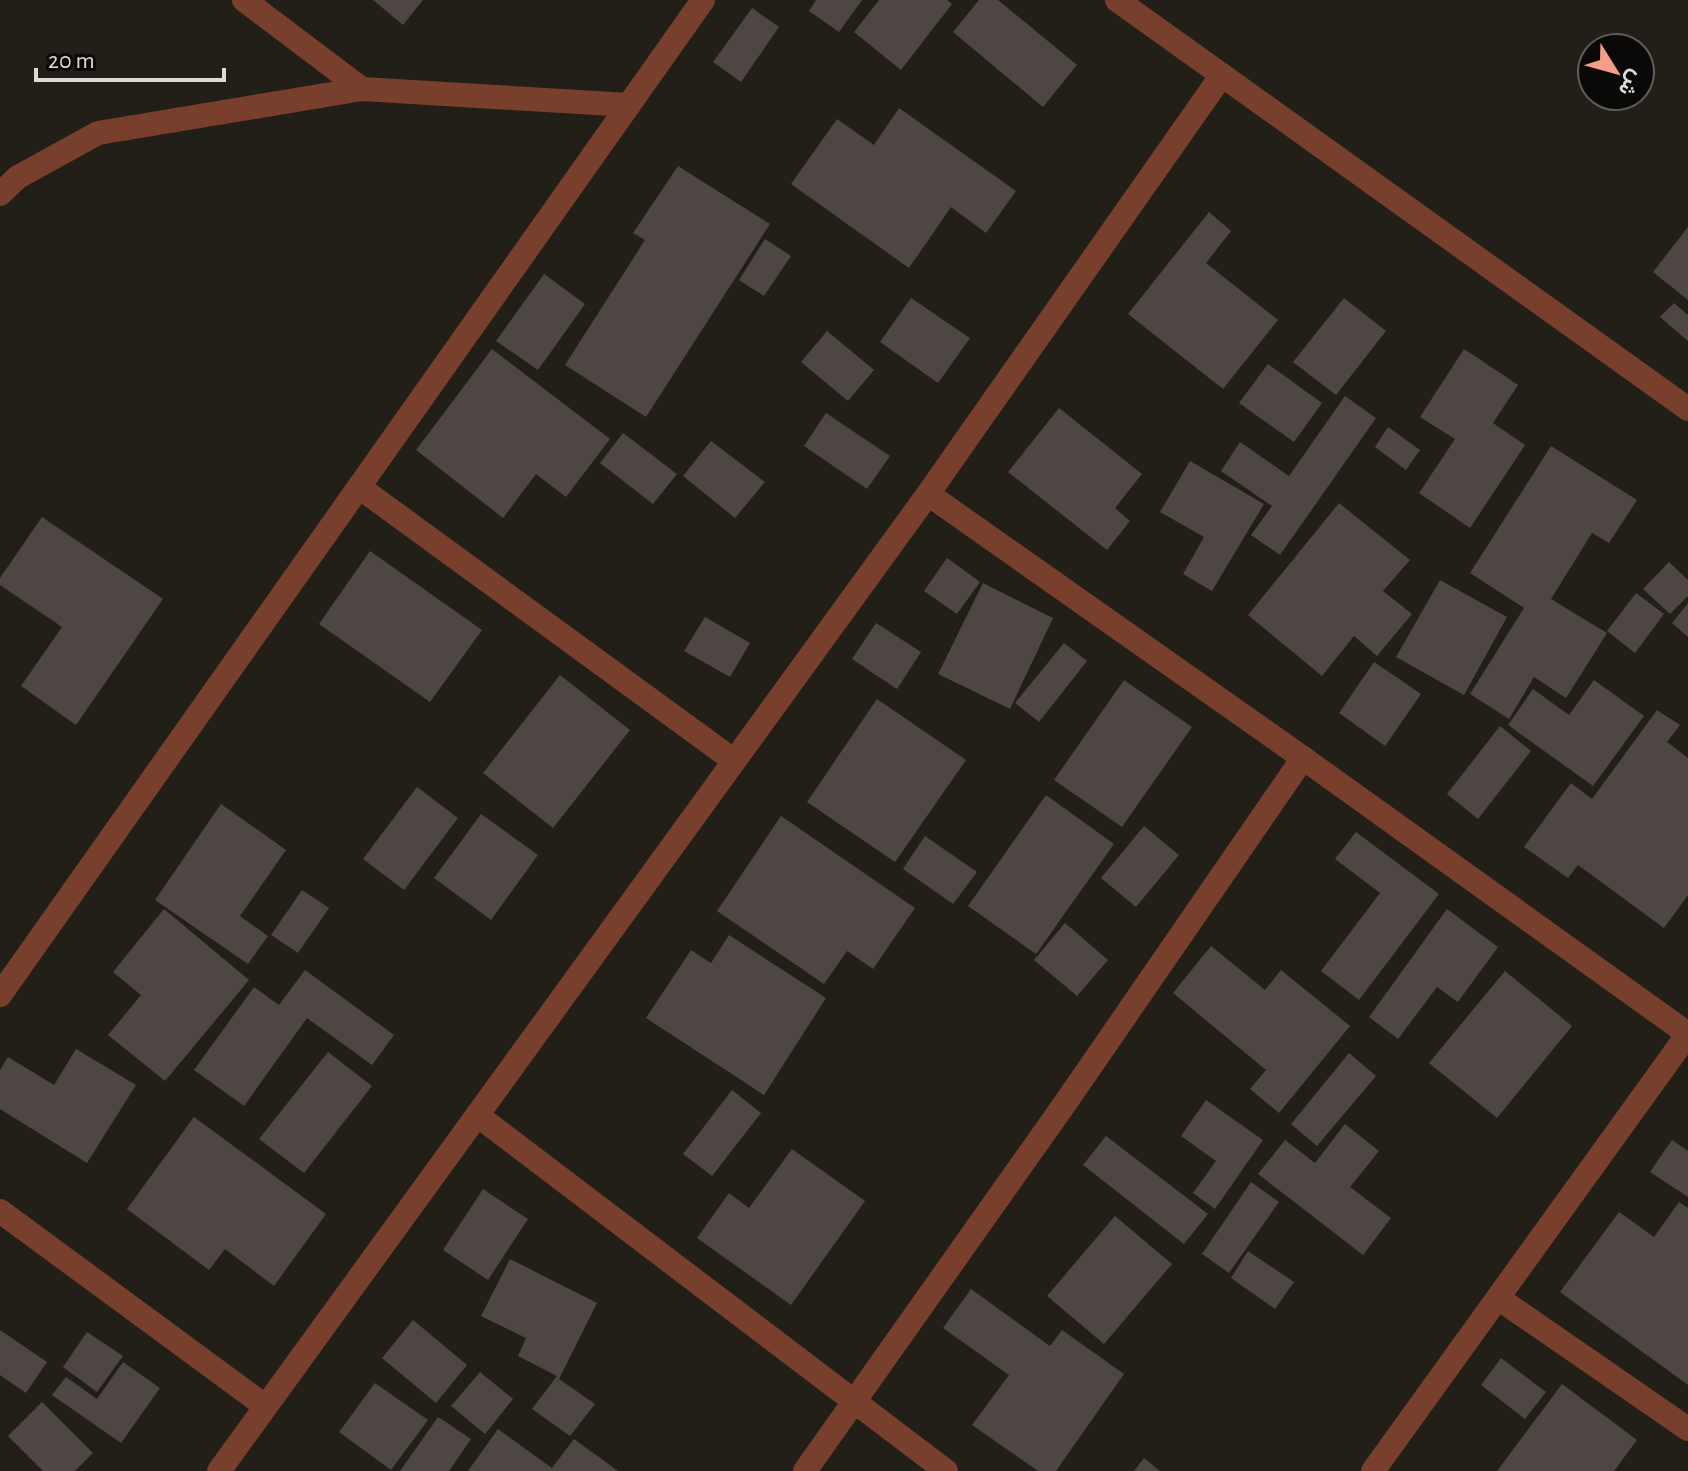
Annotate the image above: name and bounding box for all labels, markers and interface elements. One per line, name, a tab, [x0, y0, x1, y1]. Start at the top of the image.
scale bar	[36, 32, 224, 82]
north arrow	[1576, 32, 1656, 112]
text: 20 m	[48, 49, 95, 73]
text: ش	[1613, 65, 1648, 101]

